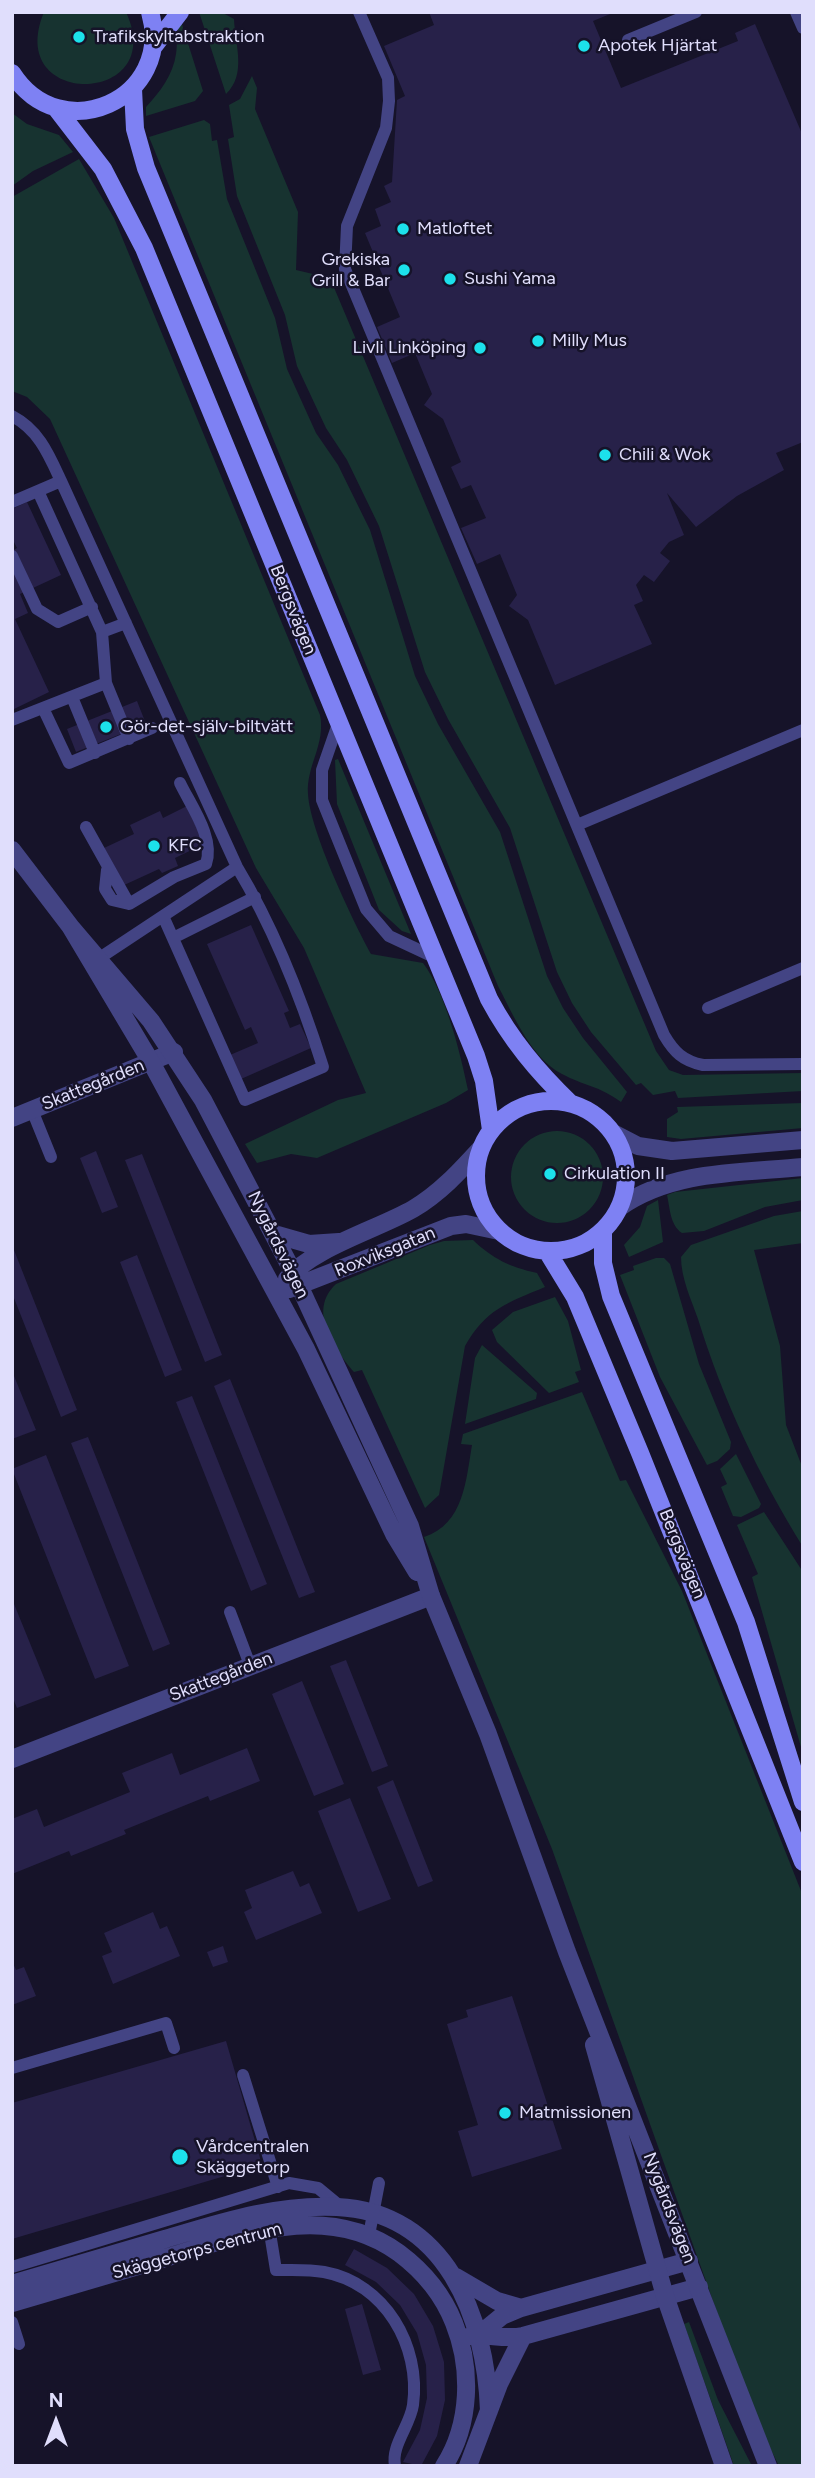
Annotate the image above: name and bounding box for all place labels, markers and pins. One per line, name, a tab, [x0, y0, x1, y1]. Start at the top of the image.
place label: Trafikskyltabstraktion	[93, 26, 265, 48]
marker: Trafikskyltabstraktion	[71, 29, 87, 45]
place label: Apotek Hjärtat	[598, 35, 717, 57]
marker: Apotek Hjärtat	[576, 38, 592, 54]
place label: Matloftet	[417, 218, 493, 240]
marker: Matloftet	[395, 221, 411, 237]
place label: Grekiska Grill & Bar	[311, 249, 390, 292]
marker: Grekiska Grill & Bar	[396, 262, 412, 278]
place label: Sushi Yama	[464, 268, 556, 290]
marker: Sushi Yama	[442, 271, 458, 287]
place label: Milly Mus	[552, 330, 627, 352]
marker: Milly Mus	[530, 333, 546, 349]
place label: Livli Linköping	[353, 337, 466, 359]
marker: Livli Linköping	[472, 340, 488, 356]
place label: Chili & Wok	[619, 444, 711, 466]
marker: Chili & Wok	[597, 447, 613, 463]
place label: Gör-det-själv-biltvätt	[120, 716, 293, 738]
marker: Gör-det-själv-biltvätt	[98, 719, 114, 735]
place label: KFC	[168, 835, 202, 857]
marker: KFC	[146, 838, 162, 854]
place label: Cirkulation II	[564, 1163, 665, 1185]
marker: Cirkulation II	[542, 1166, 558, 1182]
place label: Matmissionen	[519, 2102, 631, 2124]
marker: Matmissionen	[497, 2105, 513, 2121]
place label: Vårdcentralen Skäggetorp	[196, 2136, 309, 2178]
marker: Vårdcentralen Skäggetorp	[170, 2147, 190, 2167]

